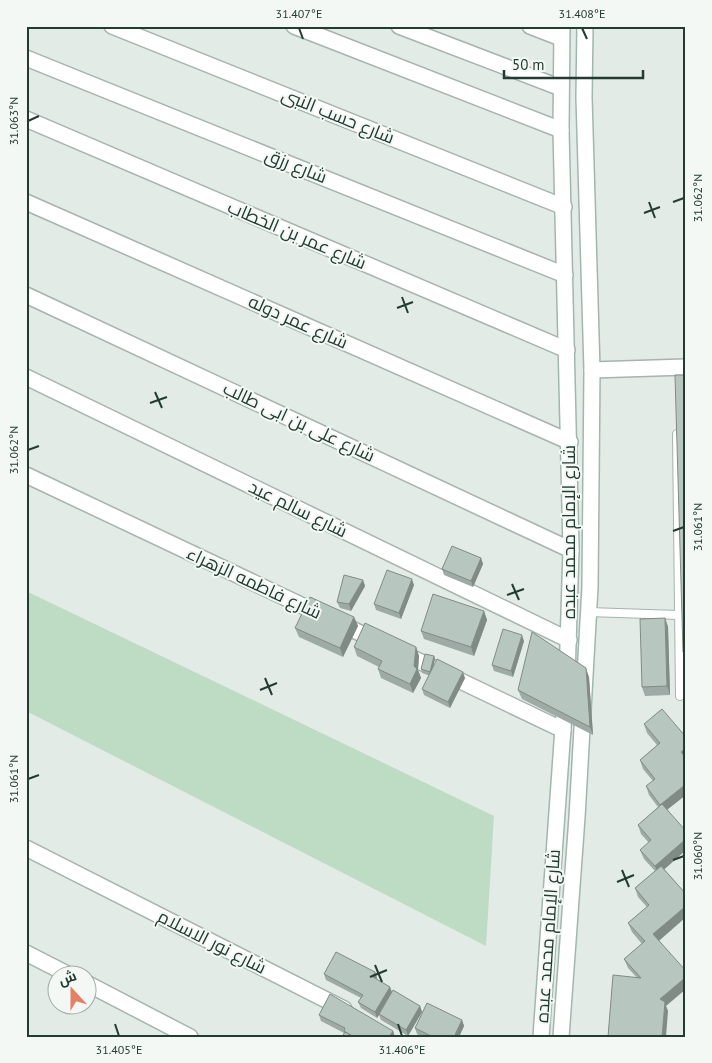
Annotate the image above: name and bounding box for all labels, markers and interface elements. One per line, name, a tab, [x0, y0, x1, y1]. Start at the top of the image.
text: 31.407°E	[276, 6, 322, 21]
text: 31.408°E	[559, 6, 605, 21]
scale bar	[504, 48, 643, 80]
text: 50 m	[512, 55, 545, 74]
street label: شارع حسب النبى	[278, 82, 398, 150]
text: 31.063°N	[6, 97, 21, 145]
street label: شارع رزق	[262, 143, 330, 189]
text: 31.062°N	[690, 174, 705, 222]
street label: شارع عمر بن الخطاب	[224, 195, 370, 275]
street label: شارع عمر دوله	[244, 289, 352, 355]
street label: شارع على بن ابى طالب	[219, 376, 379, 468]
text: 31.062°N	[6, 426, 21, 474]
street label: شارع الإمام محمد عبده	[557, 445, 581, 619]
street label: شارع سالم عيد	[245, 475, 351, 543]
text: 31.061°N	[690, 503, 705, 551]
street label: شارع فاطمه الزهراء	[183, 541, 325, 625]
text: 31.061°N	[6, 755, 21, 803]
text: 31.060°N	[690, 832, 705, 880]
street label: شارع الإمام محمد عبده	[530, 848, 566, 1024]
street label: شارع نور الاسلام	[153, 904, 271, 980]
north arrow	[48, 966, 98, 1016]
text: ش	[56, 966, 79, 989]
text: 31.405°E	[96, 1042, 142, 1057]
text: 31.406°E	[379, 1042, 425, 1057]

